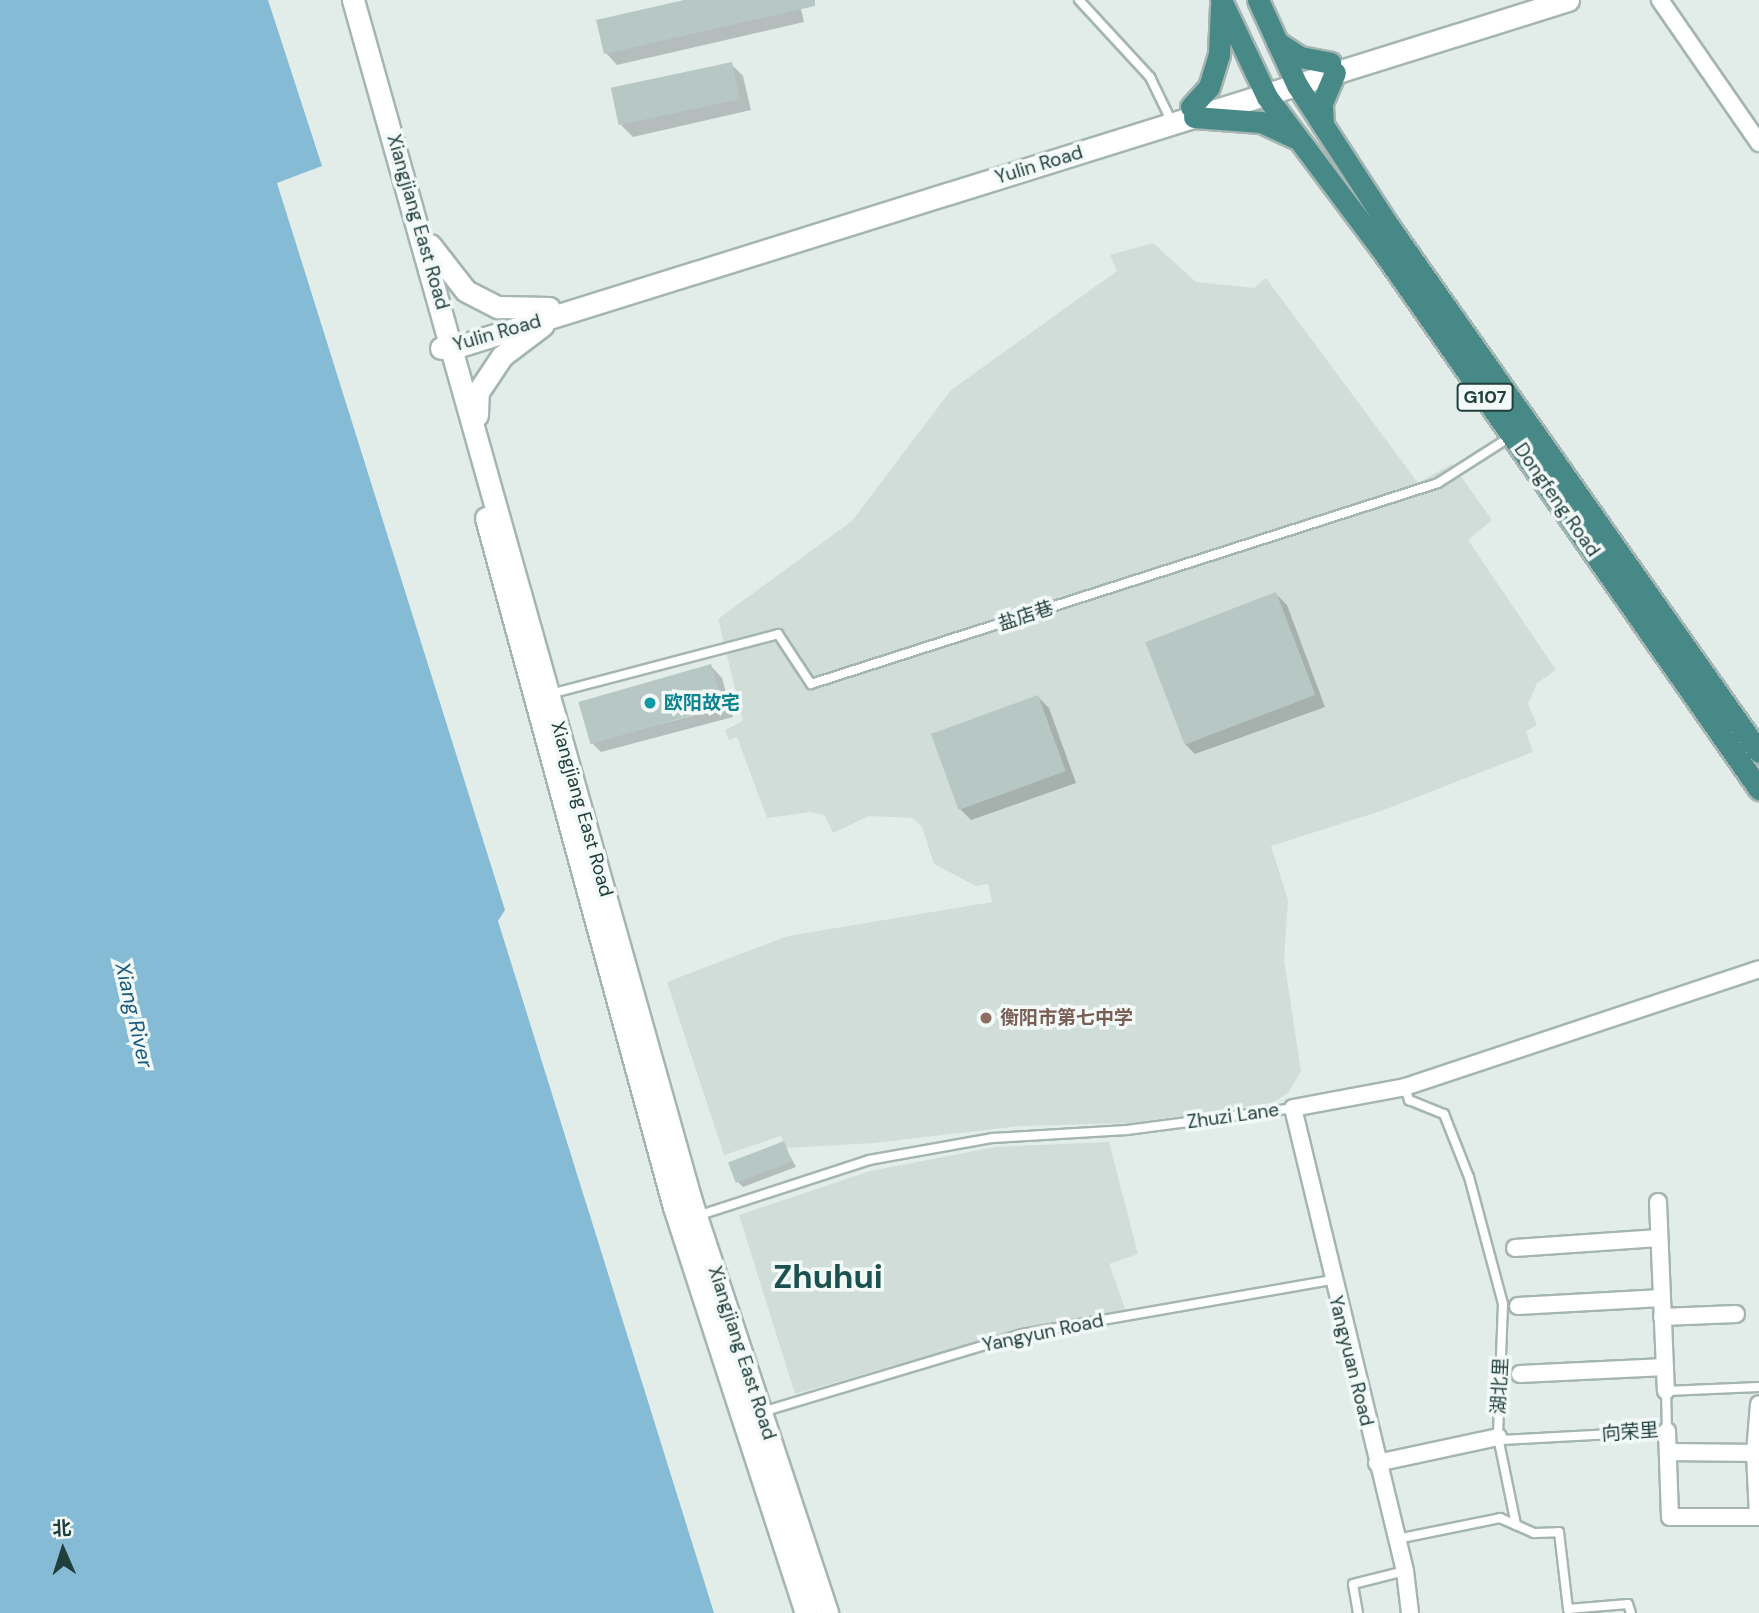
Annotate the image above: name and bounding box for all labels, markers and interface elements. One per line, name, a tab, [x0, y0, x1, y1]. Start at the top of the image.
street label: Xiangjiang East Road	[382, 132, 454, 312]
street label: Yulin Road	[992, 141, 1086, 189]
street label: Yulin Road	[450, 310, 544, 356]
road number: G107	[1455, 382, 1515, 412]
street label: Dongfeng Road	[1509, 439, 1605, 561]
street label: 盐店巷	[995, 596, 1057, 636]
place label: 欧阳故宅	[664, 692, 740, 714]
marker: 欧阳故宅	[642, 695, 658, 711]
street label: Xiangjiang East Road	[546, 719, 618, 899]
water label: Xiang River	[110, 960, 158, 1070]
place label: 衡阳市第七中学	[1000, 1007, 1133, 1029]
marker: 衡阳市第七中学	[978, 1010, 994, 1026]
street label: Zhuzi Lane	[1186, 1098, 1280, 1134]
district label: Zhuhui	[773, 1257, 883, 1297]
street label: Xiangjiang East Road	[703, 1263, 781, 1443]
street label: Yangyuan Road	[1324, 1293, 1378, 1429]
street label: Yangyun Road	[980, 1309, 1106, 1357]
street label: 湖北里	[1487, 1357, 1513, 1415]
street label: 向荣里	[1601, 1419, 1659, 1445]
north arrow	[28, 1515, 98, 1585]
text: 北	[52, 1516, 72, 1542]

